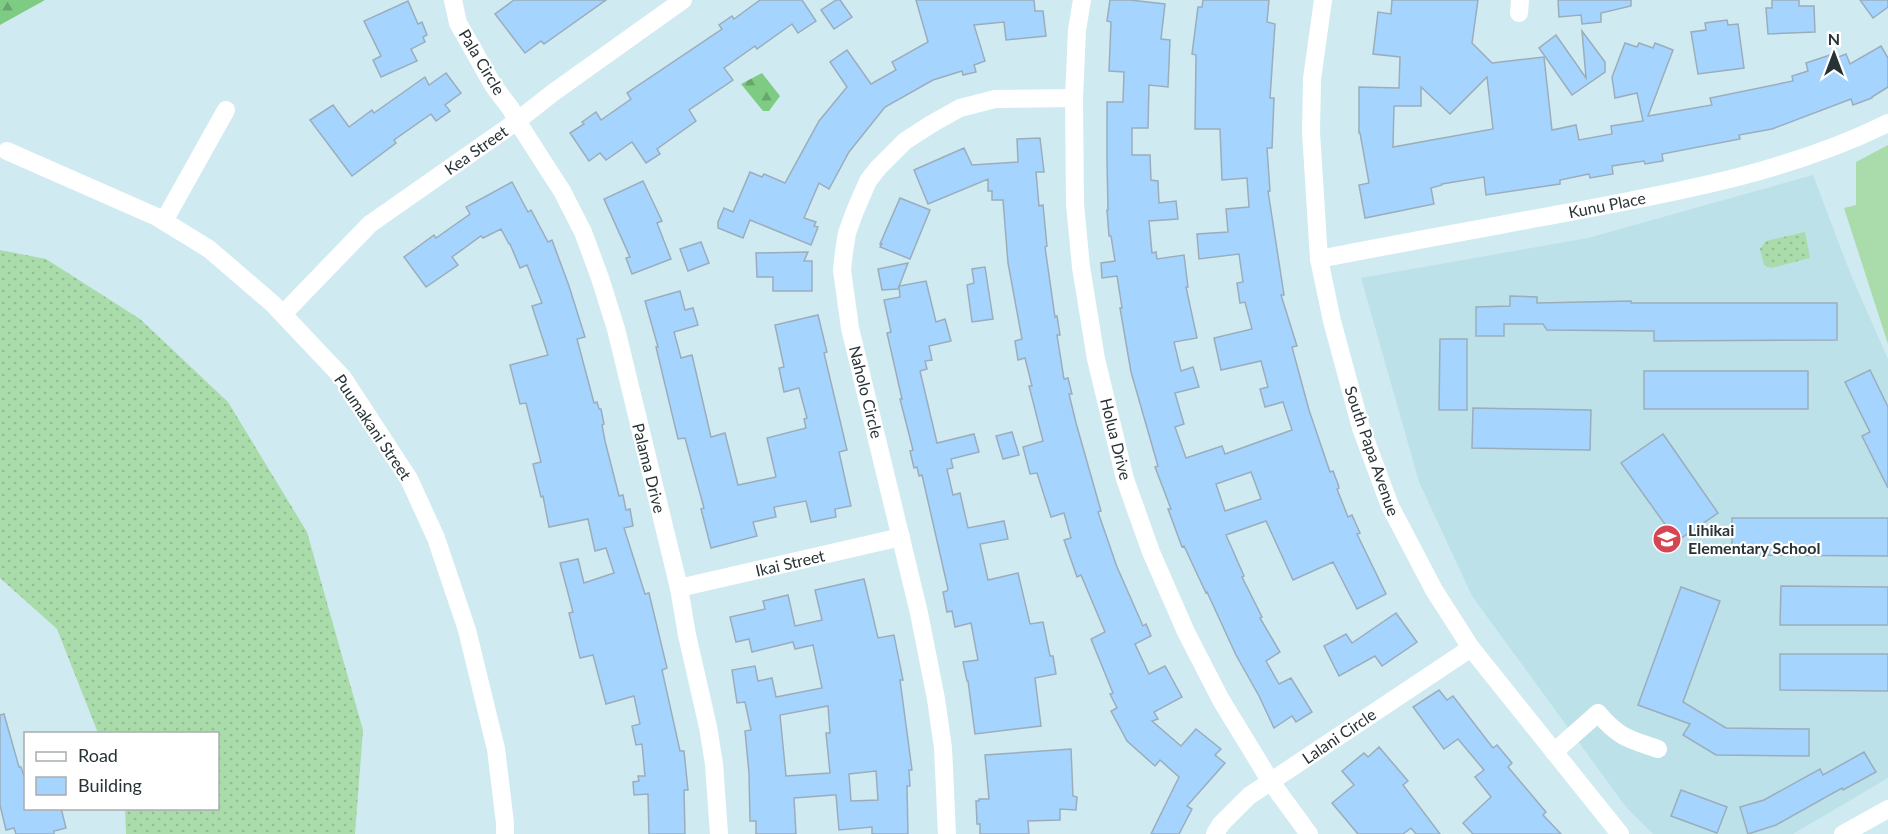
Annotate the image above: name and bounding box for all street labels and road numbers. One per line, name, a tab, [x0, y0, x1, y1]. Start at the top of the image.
street label: Pala Circle	[455, 26, 509, 98]
street label: Kea Street	[441, 121, 511, 178]
street label: Kunu Place	[1567, 188, 1647, 221]
street label: Naholo Circle	[846, 344, 887, 440]
street label: Puumakani Street	[331, 370, 416, 483]
street label: South Papa Avenue	[1341, 383, 1404, 518]
street label: Holua Drive	[1097, 396, 1136, 482]
street label: Palama Drive	[629, 421, 670, 515]
street label: Ikai Street	[753, 545, 827, 580]
street label: Lalani Circle	[1298, 704, 1379, 767]

